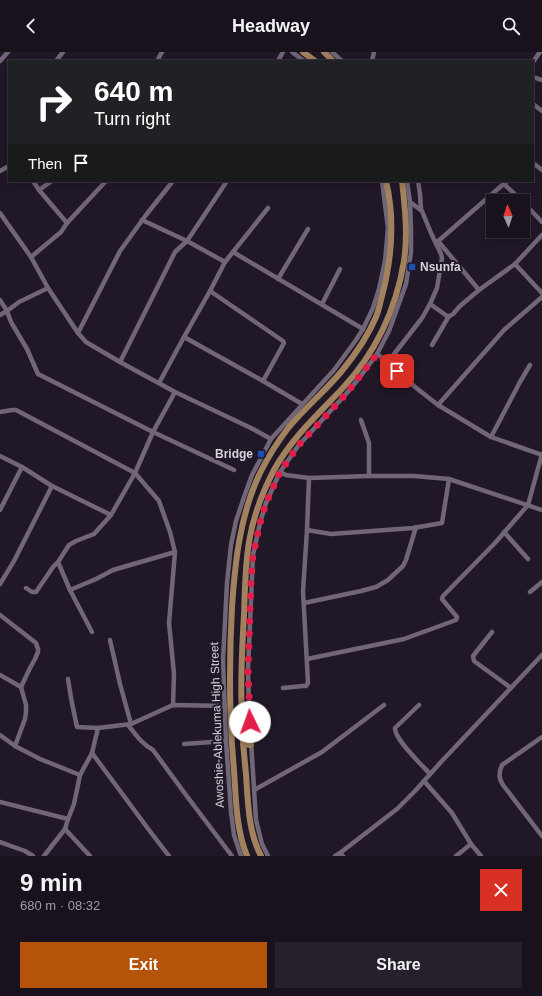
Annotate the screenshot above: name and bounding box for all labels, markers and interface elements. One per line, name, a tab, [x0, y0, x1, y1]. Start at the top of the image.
icon: back	[20, 15, 42, 37]
icon: search	[500, 15, 522, 37]
text: Headway	[232, 16, 310, 36]
icon: right	[28, 76, 80, 128]
text: 640 m	[94, 76, 173, 107]
text: Turn right	[94, 109, 170, 129]
icon: arrive	[70, 152, 92, 174]
text: Then	[28, 155, 62, 172]
north arrow	[486, 194, 530, 238]
map controls	[486, 194, 530, 238]
place label: Nsunfa	[420, 260, 461, 274]
marker: Nsunfa	[407, 262, 417, 272]
pin	[380, 354, 414, 388]
icon: arrive	[386, 360, 408, 382]
place label: Bridge	[215, 447, 253, 461]
marker: Bridge	[256, 449, 266, 459]
street label: Awoshie-Ablekuma High Street	[207, 641, 227, 808]
position arrow	[229, 701, 271, 743]
text: 9 min	[20, 869, 83, 896]
button: close	[480, 869, 522, 911]
text: 680 m · 08:32	[20, 898, 100, 913]
button: Exit	[20, 942, 267, 988]
button: Share	[275, 942, 522, 988]

